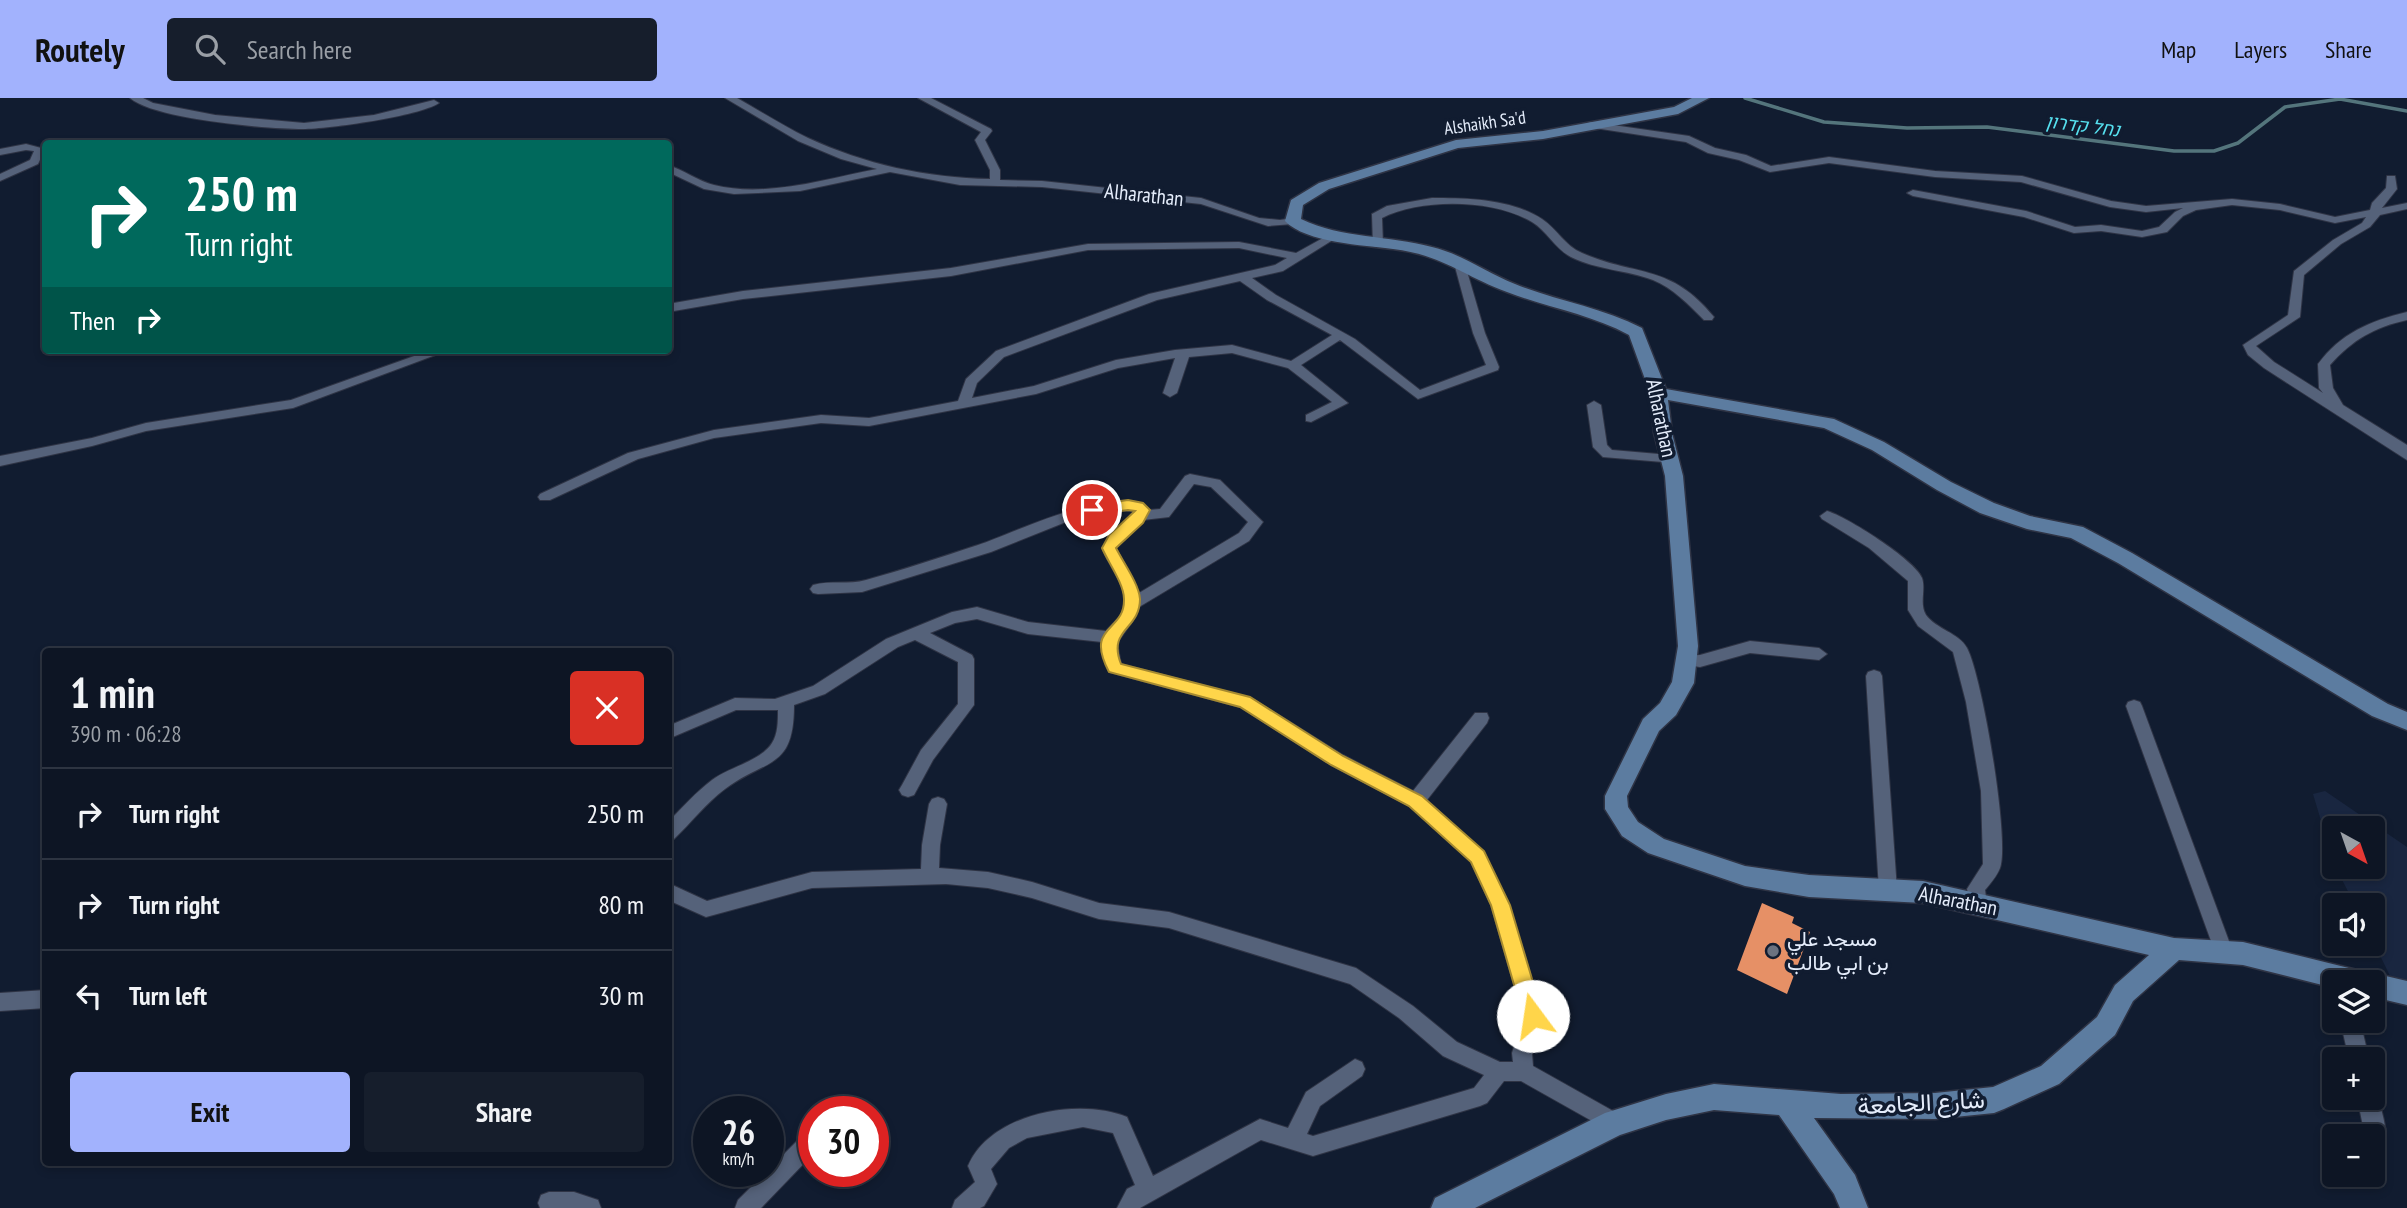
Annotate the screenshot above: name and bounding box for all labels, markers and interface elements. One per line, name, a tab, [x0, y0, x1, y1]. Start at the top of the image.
search box	[167, 18, 657, 81]
text: Routely	[35, 28, 125, 71]
icon: search	[191, 30, 229, 68]
text: Search here	[247, 33, 352, 66]
text: Map	[2161, 34, 2196, 65]
text: Layers	[2234, 34, 2287, 65]
text: Share	[2325, 34, 2372, 65]
street label: Alshaikh Sa'd	[1443, 105, 1527, 140]
water label: נחל קדרון	[2045, 109, 2122, 142]
text: 250 m	[185, 161, 298, 225]
icon: right	[70, 168, 161, 259]
street label: Alharathan	[1103, 177, 1185, 212]
text: Turn right	[185, 223, 293, 265]
icon: right	[129, 301, 167, 339]
text: Then	[70, 304, 115, 337]
street label: Alharathan	[1640, 376, 1683, 459]
pin	[1062, 480, 1122, 540]
icon: arrive	[1073, 491, 1111, 529]
text: 1 min	[70, 665, 155, 720]
button: close	[570, 671, 644, 745]
text: 390 m · 06:28	[70, 719, 182, 748]
icon: right	[70, 795, 108, 833]
text: Turn right	[129, 797, 220, 830]
text: 250 m	[586, 797, 644, 830]
north arrow	[2322, 816, 2385, 878]
map controls	[2322, 816, 2385, 1187]
street label: Alharathan	[1917, 880, 2000, 921]
icon: right	[70, 886, 108, 924]
text: Turn right	[129, 888, 220, 921]
text: 80 m	[598, 888, 644, 921]
button: sound	[2322, 893, 2385, 956]
place label: مسجد علي بن ابي طالب	[1787, 925, 1889, 980]
marker: مسجد علي بن ابي طالب	[1765, 943, 1781, 959]
button: layers	[2322, 970, 2385, 1033]
icon: left	[70, 977, 108, 1015]
text: Turn left	[129, 979, 207, 1012]
text: 30 m	[598, 979, 644, 1012]
position arrow	[1496, 979, 1570, 1053]
button: +	[2322, 1047, 2385, 1110]
button: Exit	[70, 1072, 350, 1152]
button: Share	[364, 1072, 644, 1152]
street label: شارع الجامعة	[1857, 1084, 1985, 1122]
speed limit sign: 30	[798, 1096, 889, 1187]
text: 26	[722, 1109, 755, 1155]
button: −	[2322, 1124, 2385, 1187]
text: km/h	[723, 1147, 754, 1170]

